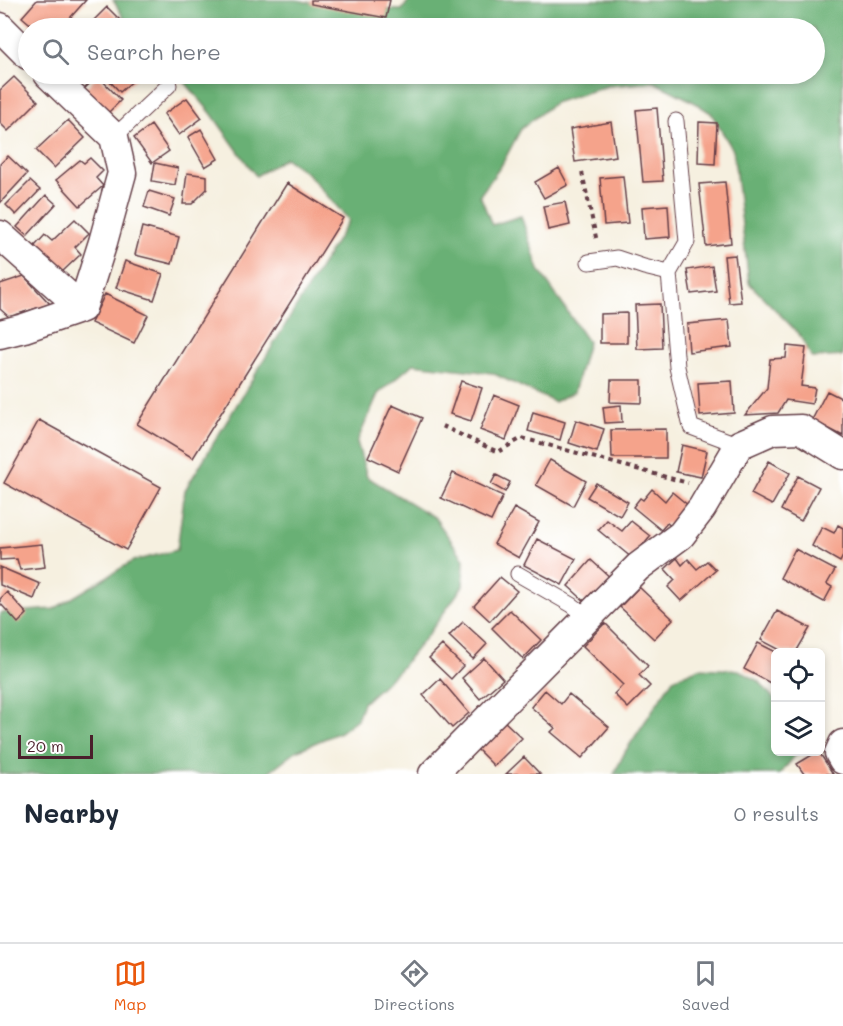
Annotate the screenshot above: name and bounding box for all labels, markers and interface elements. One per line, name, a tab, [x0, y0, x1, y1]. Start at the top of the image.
search box	[18, 18, 825, 84]
icon: search	[39, 35, 72, 68]
text: Search here	[87, 37, 221, 66]
map controls	[771, 648, 825, 756]
button: locate	[771, 648, 825, 702]
button: layers	[771, 702, 825, 756]
scale bar	[18, 732, 93, 760]
text: 20 m	[27, 735, 64, 756]
text: Nearby	[24, 796, 119, 830]
text: 0 results	[734, 800, 819, 826]
tab: Map	[114, 957, 147, 1014]
tab: Directions	[374, 957, 455, 1014]
tab: Saved	[682, 957, 729, 1014]

